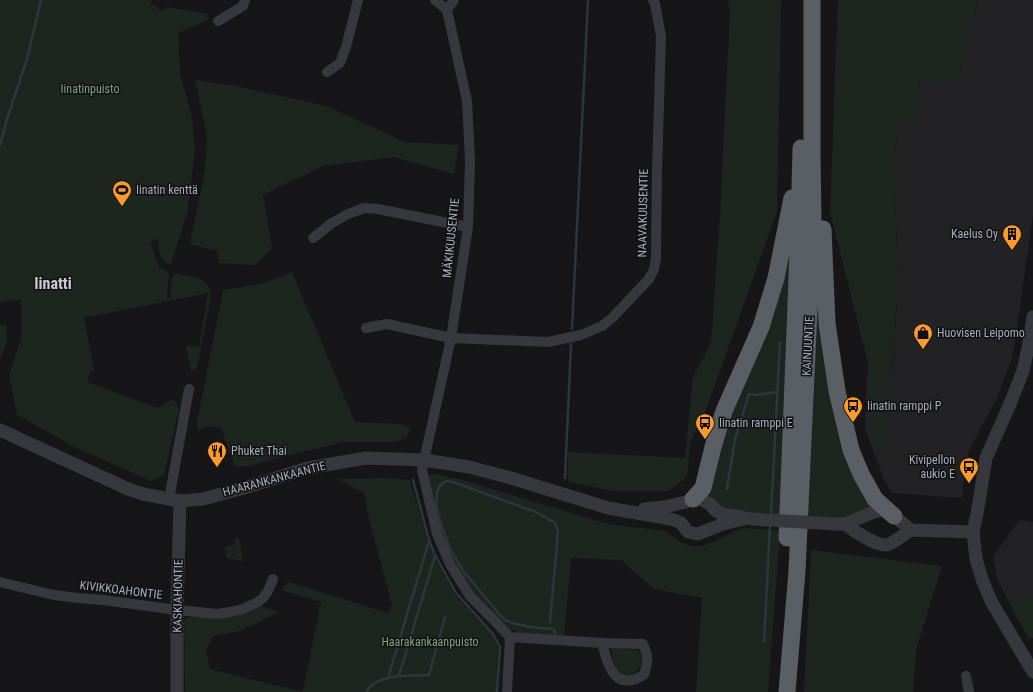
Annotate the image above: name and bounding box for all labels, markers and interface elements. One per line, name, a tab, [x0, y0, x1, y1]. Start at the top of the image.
park label: Iinatinpuisto	[61, 82, 119, 96]
street label: NAAVAKUUSENTIE	[635, 168, 651, 257]
sports icon: Iinatin kenttä	[111, 179, 133, 207]
place label: Iinatin kenttä	[136, 183, 198, 197]
street label: MÄKIKUUSENTIE	[439, 197, 462, 279]
building icon: Kaelus Oy	[1001, 223, 1023, 251]
place label: Kaelus Oy	[951, 227, 998, 241]
district label: Iinatti	[34, 274, 72, 293]
street label: KAINUUNTIE	[799, 316, 817, 376]
shop icon: Huovisen Leipomo	[912, 322, 934, 350]
place label: Huovisen Leipomo	[937, 326, 1025, 340]
bus stop icon: Iinatin ramppi P	[842, 395, 864, 423]
place label: Iinatin ramppi P	[867, 399, 942, 413]
bus stop icon: Iinatin ramppi E	[694, 412, 716, 440]
place label: Iinatin ramppi E	[719, 416, 793, 430]
restaurant icon: Phuket Thai	[206, 440, 228, 468]
place label: Phuket Thai	[231, 444, 287, 458]
place label: Kivipellon aukio E	[909, 453, 955, 481]
bus stop icon: Kivipellon aukio E	[958, 456, 980, 484]
street label: HAARANKANKAANTIE	[221, 459, 327, 499]
street label: KASKIAHONTIE	[170, 559, 186, 633]
street label: KIVIKKOAHONTIE	[79, 578, 163, 602]
park label: Haarakankaanpuisto	[381, 635, 479, 649]

